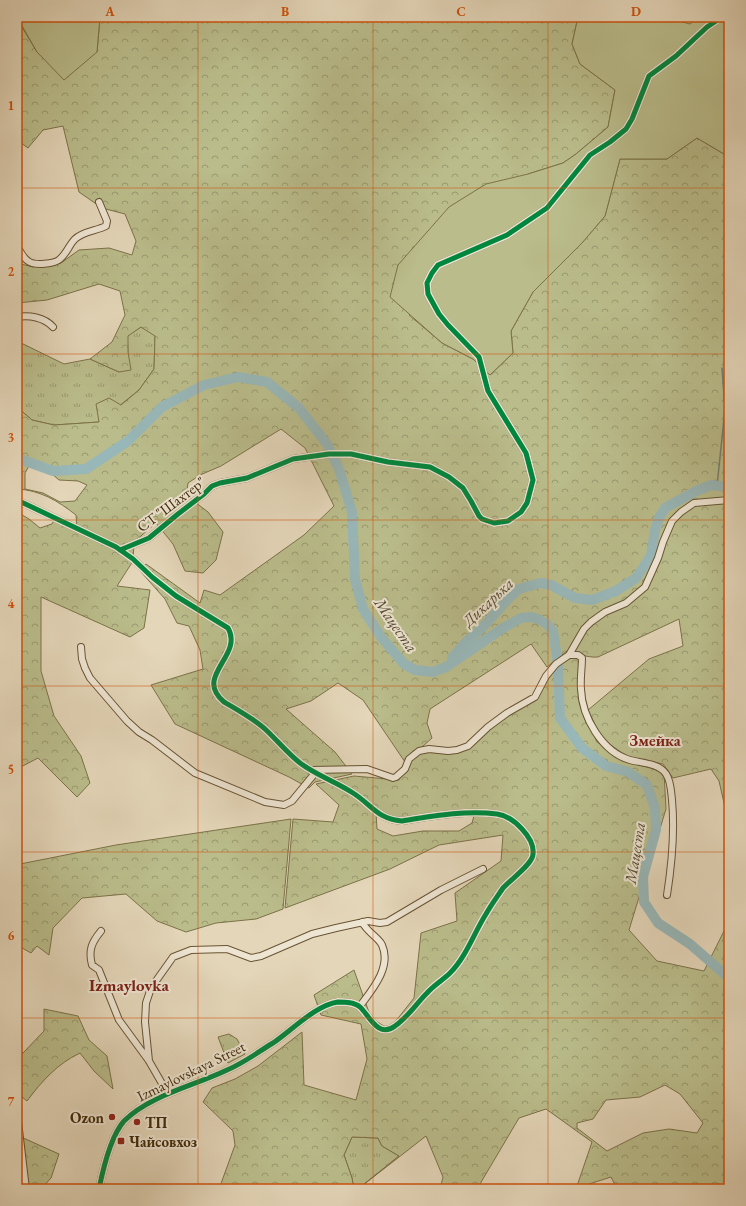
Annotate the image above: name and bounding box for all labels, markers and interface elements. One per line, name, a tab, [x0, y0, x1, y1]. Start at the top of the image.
text: A	[104, 3, 115, 20]
text: B	[281, 3, 289, 20]
text: C	[456, 3, 466, 20]
text: D	[631, 3, 641, 20]
text: 1	[8, 97, 15, 114]
text: 2	[8, 263, 15, 280]
text: 3	[8, 429, 15, 446]
street label: СТ "Шахтер"	[133, 472, 209, 536]
water label: Дикарька	[457, 573, 518, 632]
water label: Мацеста	[369, 593, 422, 657]
text: 4	[8, 595, 15, 612]
district label: Змейка	[629, 730, 682, 751]
text: 5	[8, 761, 14, 778]
water label: Мацеста	[620, 821, 650, 886]
text: 6	[8, 927, 15, 944]
district label: Izmaylovka	[89, 974, 169, 996]
street label: Izmaylovskaya Street	[134, 1036, 249, 1105]
text: 7	[8, 1093, 15, 1110]
place label: Ozon	[70, 1108, 105, 1127]
marker: Ozon	[107, 1112, 117, 1122]
place label: ТП	[145, 1113, 167, 1132]
marker: ТП	[132, 1117, 142, 1127]
place label: Чайсовхоз	[129, 1132, 197, 1151]
marker: Чайсовхоз	[116, 1136, 126, 1146]

